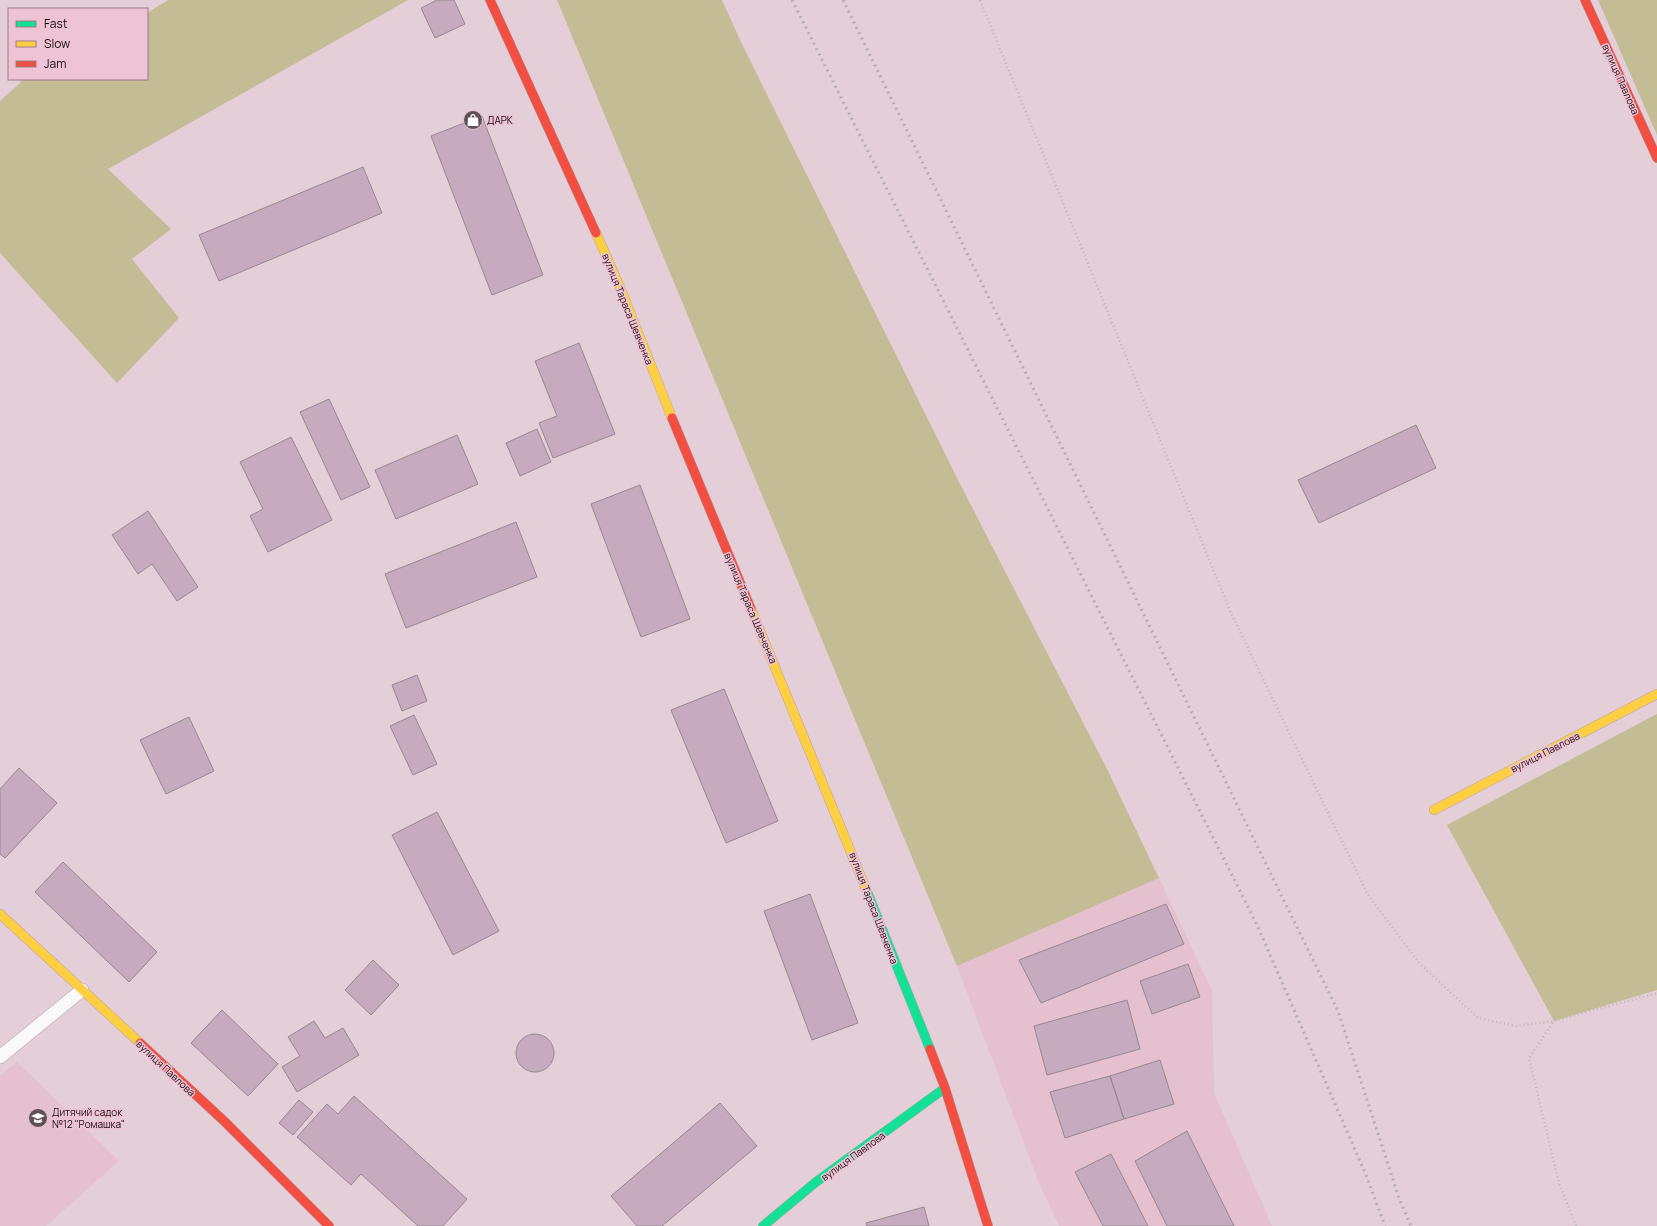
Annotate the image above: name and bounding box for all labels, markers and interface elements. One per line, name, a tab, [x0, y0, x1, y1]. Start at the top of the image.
legend	[8, 8, 148, 80]
text: Fast	[44, 15, 68, 32]
text: Slow	[44, 35, 70, 52]
street label: вулиця Павлова	[1599, 41, 1643, 117]
text: Jam	[44, 55, 66, 72]
shop icon: ДАРК	[462, 109, 484, 131]
place label: ДАРК	[487, 113, 513, 127]
street label: вулиця Тараса Шевченка	[599, 251, 657, 367]
street label: вулиця Тараса Шевченка	[721, 551, 781, 665]
street label: вулиця Павлова	[1508, 729, 1582, 775]
street label: вулиця Тараса Шевченка	[846, 850, 902, 966]
street label: вулиця Павлова	[133, 1037, 199, 1099]
place label: Дитячий садок №12 "Ромашка"	[52, 1105, 125, 1131]
school or university icon: Дитячий садок №12 "Ромашка"	[27, 1107, 49, 1129]
street label: вулиця Павлова	[818, 1128, 888, 1184]

